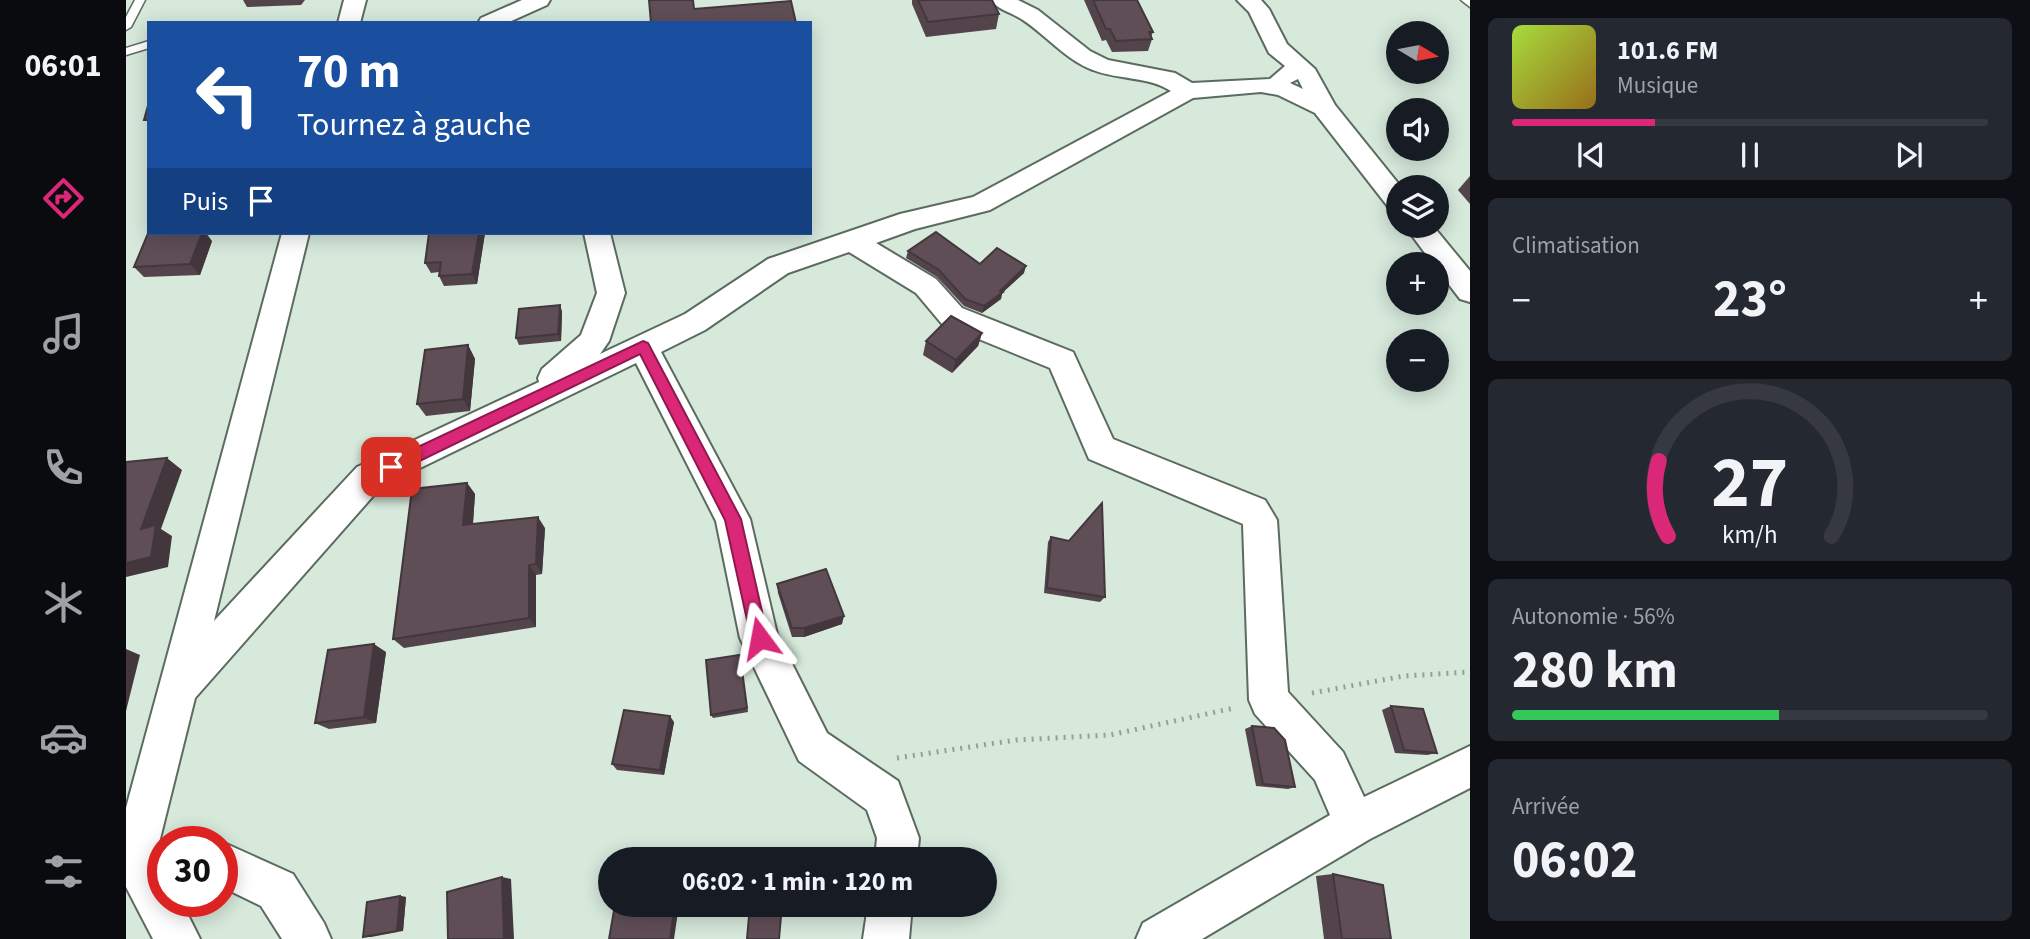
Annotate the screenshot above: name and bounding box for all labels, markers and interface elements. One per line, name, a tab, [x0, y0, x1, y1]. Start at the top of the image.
north arrow	[1386, 21, 1449, 84]
map controls	[1386, 21, 1449, 392]
text: 101.6 FM	[1617, 32, 1718, 69]
text: 70 m	[297, 37, 401, 107]
text: 06:01	[24, 43, 102, 89]
icon: left	[182, 49, 273, 140]
text: Musique	[1617, 69, 1698, 102]
button: sound	[1386, 98, 1449, 161]
text: Tournez à gauche	[297, 102, 531, 148]
icon: previous	[1572, 136, 1610, 174]
icon: pause	[1731, 136, 1769, 174]
icon: next	[1890, 136, 1928, 174]
icon: directions	[39, 174, 88, 223]
button: layers	[1386, 175, 1449, 238]
icon: arrive	[242, 182, 280, 220]
text: Puis	[182, 183, 228, 220]
text: Climatisation	[1512, 229, 1640, 262]
button: +	[1386, 252, 1449, 315]
text: 23°	[1713, 263, 1787, 337]
text: −	[1512, 274, 1531, 328]
text: +	[1969, 274, 1988, 328]
icon: music	[39, 309, 88, 358]
button: −	[1386, 329, 1449, 392]
text: 27	[1712, 431, 1788, 535]
pin	[361, 437, 421, 497]
icon: phone	[39, 443, 88, 492]
icon: arrive	[372, 448, 410, 486]
text: km/h	[1722, 516, 1778, 552]
icon: climate	[39, 578, 88, 627]
text: Autonomie · 56%	[1512, 600, 1675, 633]
position arrow	[723, 601, 797, 675]
text: 280 km	[1512, 634, 1678, 708]
icon: car	[39, 713, 88, 762]
text: Arrivée	[1512, 790, 1580, 823]
text: 06:02	[1512, 824, 1637, 898]
speed limit sign: 30	[147, 826, 238, 917]
icon: filters	[39, 847, 88, 896]
text: 06:02 · 1 min · 120 m	[682, 863, 913, 900]

